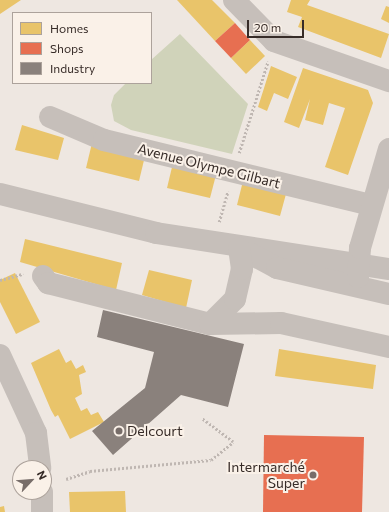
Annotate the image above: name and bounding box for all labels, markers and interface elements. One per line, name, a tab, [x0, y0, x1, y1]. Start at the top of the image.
legend	[12, 12, 152, 84]
scale bar	[249, 12, 306, 38]
text: 20 m	[254, 20, 281, 34]
text: Homes	[50, 21, 88, 35]
text: Shops	[50, 41, 84, 55]
text: Industry	[50, 61, 95, 75]
street label: Avenue Olympe Gilbart	[136, 140, 282, 192]
place label: Delcourt	[127, 423, 183, 439]
marker: Delcourt	[114, 426, 124, 436]
place label: Intermarché Super	[227, 459, 305, 492]
north arrow	[12, 460, 52, 500]
text: N	[35, 468, 50, 482]
marker: Intermarché Super	[308, 470, 318, 480]

